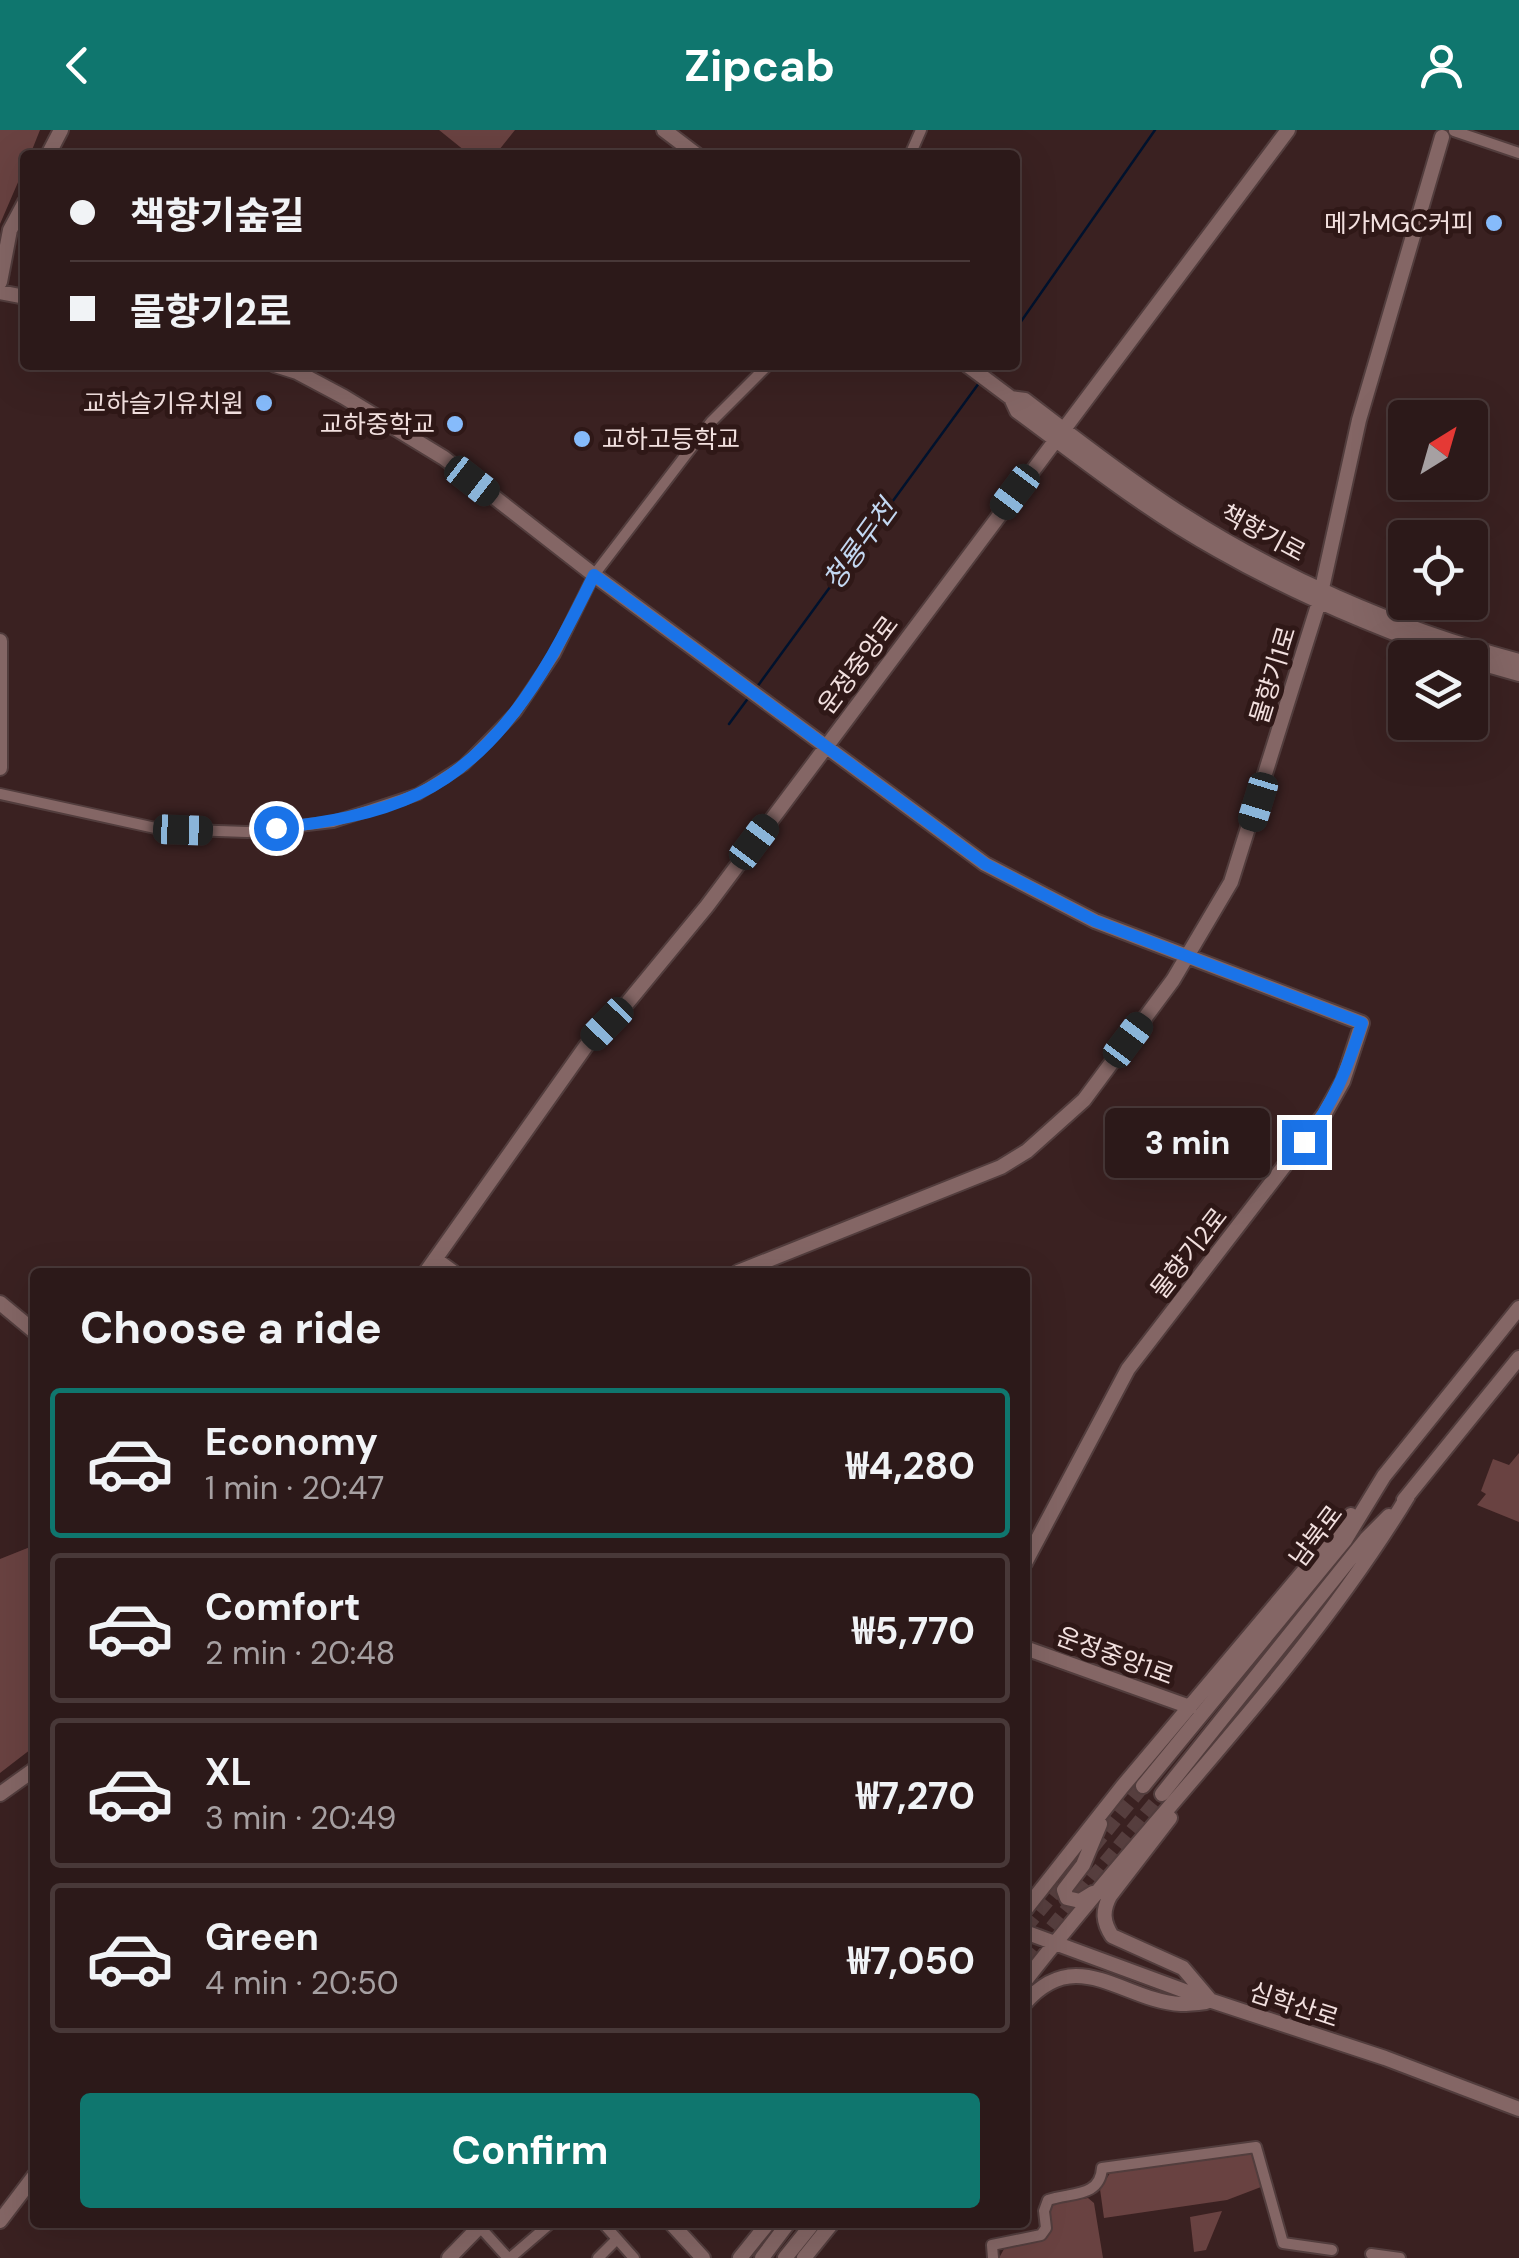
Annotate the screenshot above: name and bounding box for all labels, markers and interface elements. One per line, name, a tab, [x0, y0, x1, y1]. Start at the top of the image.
text: Zipcab	[684, 36, 835, 95]
icon: back	[50, 38, 105, 93]
icon: person	[1414, 38, 1469, 93]
text: 책향기숲길	[130, 191, 305, 241]
place label: 메가MGC커피	[1324, 207, 1474, 240]
marker: 메가MGC커피	[1483, 212, 1505, 234]
text: 물향기2로	[130, 287, 292, 337]
place label: 교하슬기유치원	[83, 387, 244, 420]
marker: 교하슬기유치원	[253, 392, 275, 414]
north arrow	[1388, 400, 1488, 500]
map controls	[1388, 400, 1488, 740]
place label: 교하중학교	[320, 408, 435, 441]
marker: 교하중학교	[444, 413, 466, 435]
place label: 교하고등학교	[602, 423, 740, 456]
marker: 교하고등학교	[571, 428, 593, 450]
car	[439, 451, 505, 511]
car	[985, 459, 1045, 525]
water label: 청룡두천	[815, 490, 907, 598]
street label: 책향기로	[1215, 497, 1311, 569]
button: locate	[1388, 520, 1488, 620]
street label: 운정중앙로	[810, 609, 906, 721]
street label: 물향기1로	[1243, 622, 1303, 728]
button: layers	[1388, 640, 1488, 740]
car	[1235, 769, 1281, 835]
route start	[254, 806, 299, 851]
car	[724, 809, 784, 875]
car	[152, 814, 214, 846]
car	[575, 992, 639, 1056]
car	[1098, 1007, 1158, 1073]
callout: 3 min	[1104, 1107, 1269, 1177]
route end	[1282, 1120, 1327, 1165]
text: 3 min	[1145, 1122, 1230, 1164]
street label: 물향기2로	[1143, 1201, 1235, 1305]
text: Choose a ride	[80, 1298, 382, 1357]
text: Economy	[205, 1417, 378, 1467]
icon: car	[85, 1418, 175, 1508]
text: ₩4,280	[846, 1441, 975, 1491]
text: 1 min · 20:47	[205, 1467, 384, 1509]
street label: 남북로	[1282, 1499, 1350, 1573]
text: Comfort	[205, 1582, 361, 1632]
icon: car	[85, 1583, 175, 1673]
text: ₩5,770	[852, 1606, 975, 1656]
street label: 운정중앙1로	[1052, 1619, 1178, 1693]
text: 2 min · 20:48	[205, 1632, 395, 1674]
text: XL	[205, 1747, 252, 1797]
icon: car	[85, 1748, 175, 1838]
text: ₩7,270	[856, 1771, 975, 1821]
text: 3 min · 20:49	[205, 1797, 396, 1839]
text: Green	[205, 1912, 319, 1962]
icon: car	[85, 1913, 175, 2003]
text: ₩7,050	[848, 1936, 975, 1986]
text: 4 min · 20:50	[205, 1962, 399, 2004]
street label: 심학산로	[1245, 1975, 1343, 2035]
button: Confirm	[80, 2093, 980, 2208]

